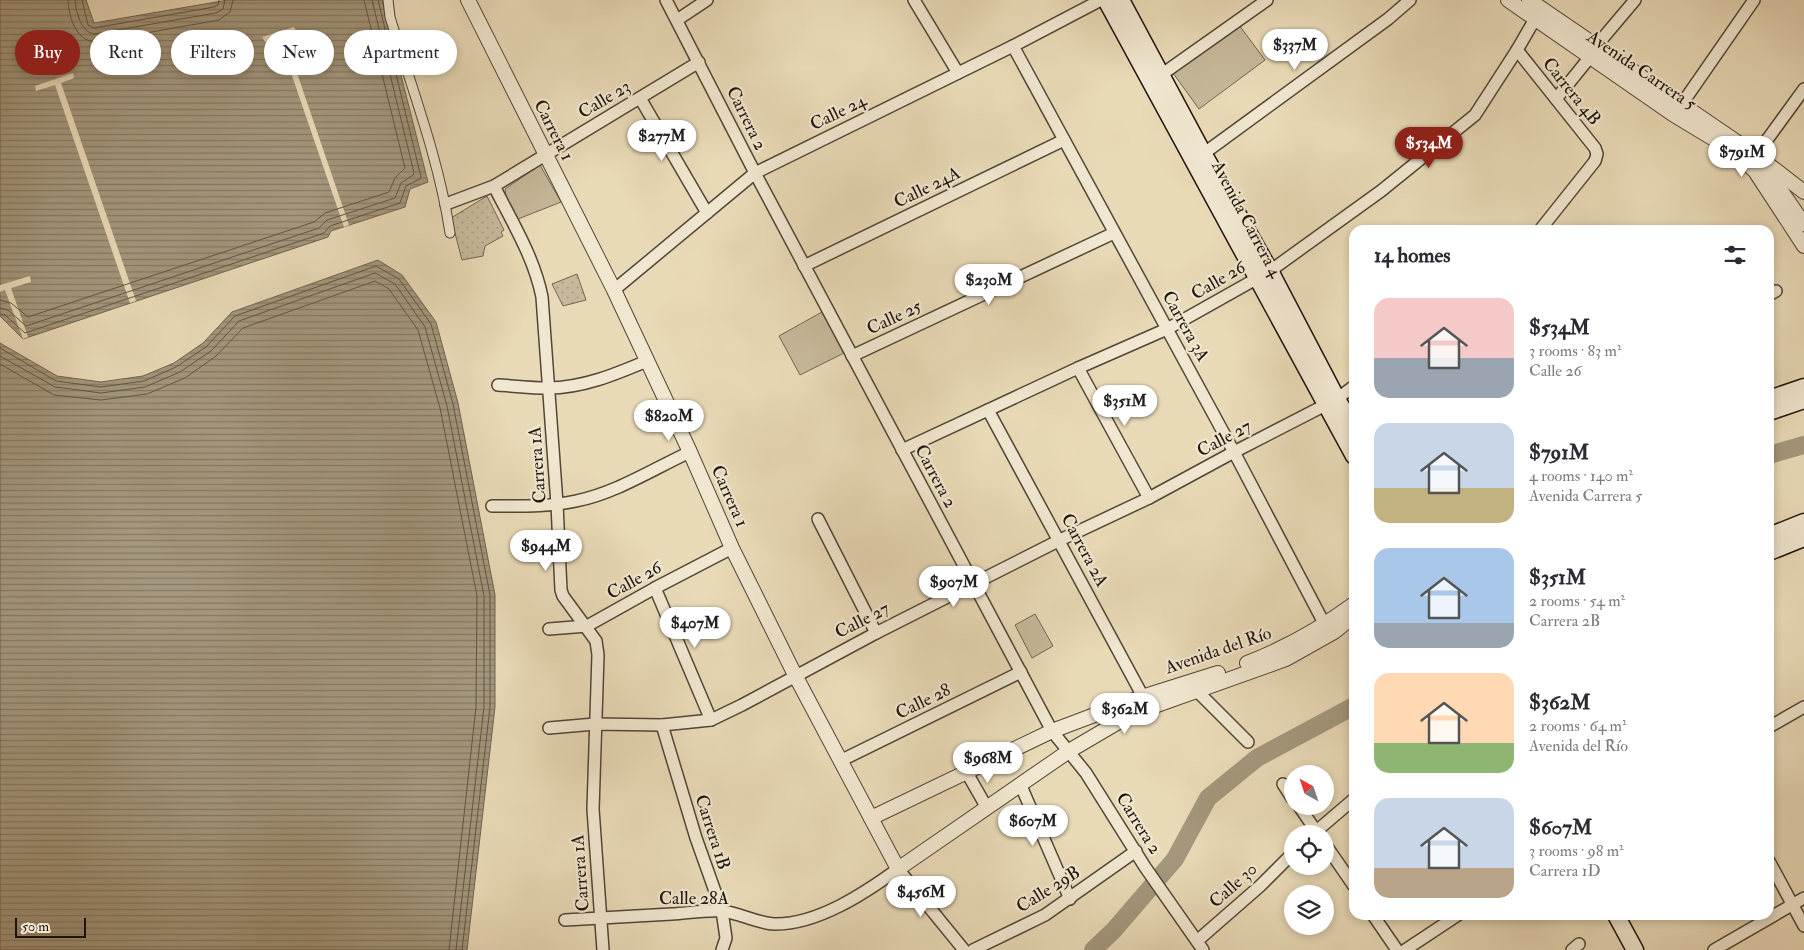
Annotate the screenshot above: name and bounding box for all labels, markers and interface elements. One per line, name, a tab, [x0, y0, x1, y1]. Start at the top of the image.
street label: Avenida Carrera 5	[1582, 25, 1701, 116]
pin: $337M	[1260, 28, 1330, 71]
chip: Buy	[15, 30, 80, 75]
chip: Rent	[90, 30, 161, 75]
chip: Filters	[171, 30, 254, 75]
chip: New	[264, 30, 334, 75]
chip: Apartment	[344, 30, 457, 75]
text: $337M	[1273, 35, 1317, 55]
street label: Carrera 4B	[1537, 53, 1606, 130]
street label: Calle 23	[574, 75, 635, 124]
street label: Carrera 2	[721, 82, 772, 154]
street label: Calle 24	[806, 88, 871, 136]
street label: Carrera 1	[528, 96, 579, 165]
pin: $277M	[627, 120, 697, 162]
text: $277M	[638, 126, 686, 146]
pin: $534M	[1394, 126, 1464, 169]
text: $534M	[1406, 133, 1452, 153]
pin: $791M	[1707, 136, 1777, 178]
text: $791M	[1719, 142, 1765, 162]
street label: Avenida Carrera 4	[1206, 156, 1288, 283]
street label: Calle 24A	[890, 161, 965, 213]
icon: filters	[1721, 241, 1749, 269]
text: 14 homes	[1374, 242, 1451, 269]
street label: Calle 26	[1187, 255, 1250, 305]
pin: $230M	[954, 264, 1024, 306]
text: $230M	[966, 270, 1013, 290]
street label: Carrera 3A	[1157, 287, 1215, 366]
street label: Calle 25	[863, 295, 925, 340]
text: $534M	[1529, 314, 1590, 341]
icon: home	[1414, 318, 1474, 378]
text: 3 rooms · 83 m²	[1529, 341, 1622, 361]
text: Calle 26	[1529, 361, 1582, 381]
pin: $351M	[1090, 384, 1160, 427]
text: $351M	[1103, 391, 1147, 411]
pin: $820M	[634, 400, 704, 442]
text: $820M	[645, 406, 693, 426]
street label: Calle 27	[1193, 415, 1255, 462]
street label: Carrera 1A	[523, 425, 552, 504]
text: $791M	[1529, 439, 1589, 466]
street label: Carrera 2	[909, 441, 962, 512]
icon: home	[1414, 443, 1474, 503]
street label: Carrera 1	[706, 462, 753, 531]
text: 4 rooms · 140 m²	[1529, 466, 1633, 486]
text: Avenida Carrera 5	[1529, 486, 1642, 506]
street label: Carrera 2A	[1056, 510, 1114, 591]
pin: $944M	[511, 530, 581, 572]
text: $944M	[521, 536, 571, 556]
street label: Calle 26	[603, 556, 667, 605]
text: $351M	[1529, 564, 1586, 591]
pin: $907M	[919, 566, 989, 608]
icon: home	[1414, 568, 1474, 628]
text: $907M	[930, 572, 978, 592]
text: 2 rooms · 54 m²	[1529, 591, 1625, 611]
street label: Calle 27	[831, 597, 893, 644]
pin: $407M	[660, 606, 730, 649]
text: Carrera 2B	[1529, 611, 1600, 631]
text: $407M	[671, 613, 719, 633]
street label: Avenida del Río	[1161, 621, 1275, 680]
street label: Calle 28	[892, 678, 955, 725]
text: $362M	[1529, 689, 1591, 716]
pin: $362M	[1090, 692, 1160, 735]
icon: home	[1414, 693, 1474, 753]
text: $362M	[1102, 699, 1148, 719]
text: 2 rooms · 64 m²	[1529, 716, 1627, 736]
text: Avenida del Río	[1529, 736, 1628, 756]
pin: $968M	[953, 742, 1023, 784]
text: $968M	[964, 748, 1012, 768]
north arrow	[1284, 765, 1334, 815]
map controls	[1284, 765, 1334, 935]
street label: Carrera 2	[1111, 788, 1166, 858]
street label: Carrera 1B	[690, 792, 735, 873]
pin: $607M	[998, 804, 1068, 847]
text: $607M	[1009, 811, 1057, 831]
text: $607M	[1529, 814, 1592, 841]
icon: home	[1414, 818, 1474, 878]
button: locate	[1284, 825, 1334, 875]
street label: Carrera 1A	[566, 833, 595, 912]
text: 3 rooms · 98 m²	[1529, 841, 1624, 861]
street label: Calle 30	[1204, 858, 1262, 913]
street label: Calle 29B	[1012, 861, 1085, 918]
text: Carrera 1D	[1529, 861, 1600, 881]
pin: $456M	[886, 876, 956, 918]
text: $456M	[897, 882, 945, 902]
button: layers	[1284, 885, 1334, 935]
street label: Calle 28A	[659, 887, 730, 910]
scale bar	[15, 915, 86, 938]
text: 50 m	[22, 918, 49, 935]

